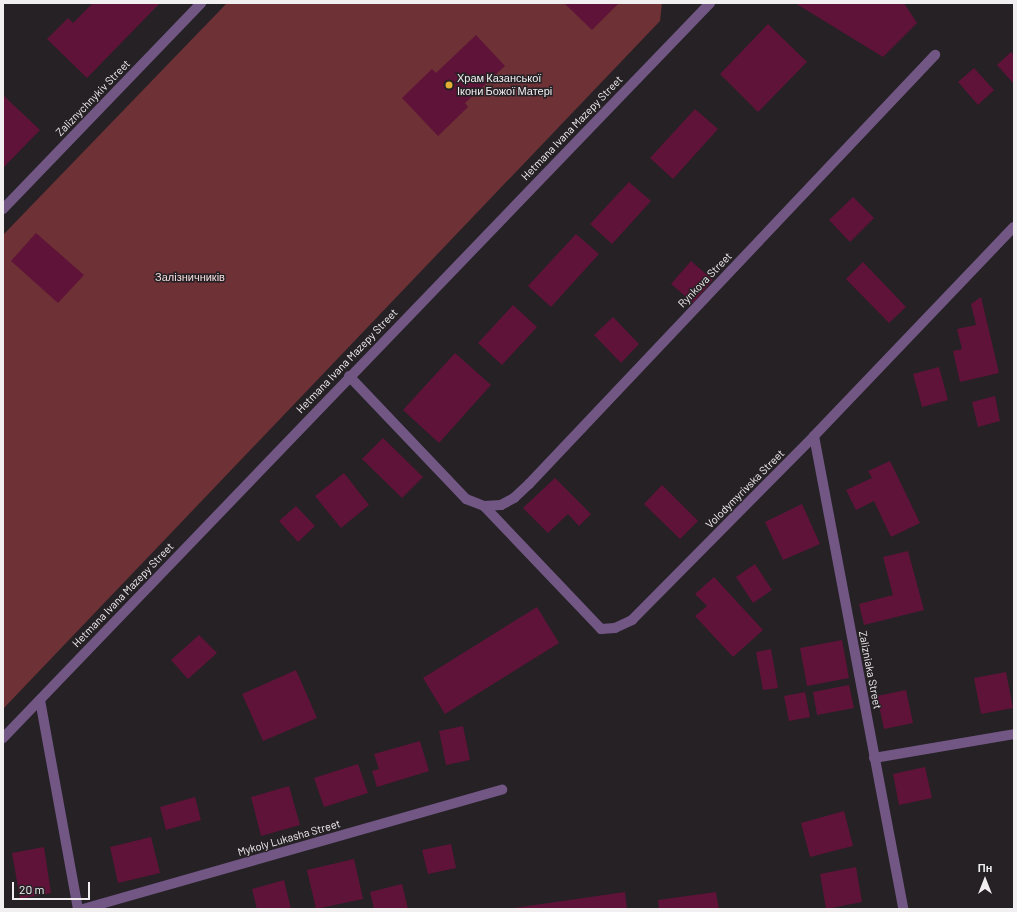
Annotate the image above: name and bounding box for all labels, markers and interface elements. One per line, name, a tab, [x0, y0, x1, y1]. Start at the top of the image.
street label: Zaliznychnykiv Street	[53, 57, 133, 139]
place label: Храм Казанської Ікони Божої Матері	[457, 72, 552, 98]
street label: Hetmana Ivana Mazepy Street	[519, 73, 625, 183]
marker: Храм Казанської Ікони Божої Матері	[444, 80, 454, 90]
street label: Rynkova Street	[675, 250, 735, 310]
park label: Залізничників	[155, 270, 225, 284]
street label: Hetmana Ivana Mazepy Street	[294, 306, 400, 416]
street label: Volodymyrivska Street	[703, 447, 787, 531]
street label: Hetmana Ivana Mazepy Street	[70, 540, 176, 650]
street label: Zalizniaka Street	[856, 630, 884, 710]
street label: Mykoly Lukasha Street	[236, 817, 342, 859]
north arrow	[965, 860, 1005, 900]
text: Пн	[978, 861, 992, 874]
scale bar	[14, 874, 92, 900]
text: 20 m	[19, 882, 45, 896]

